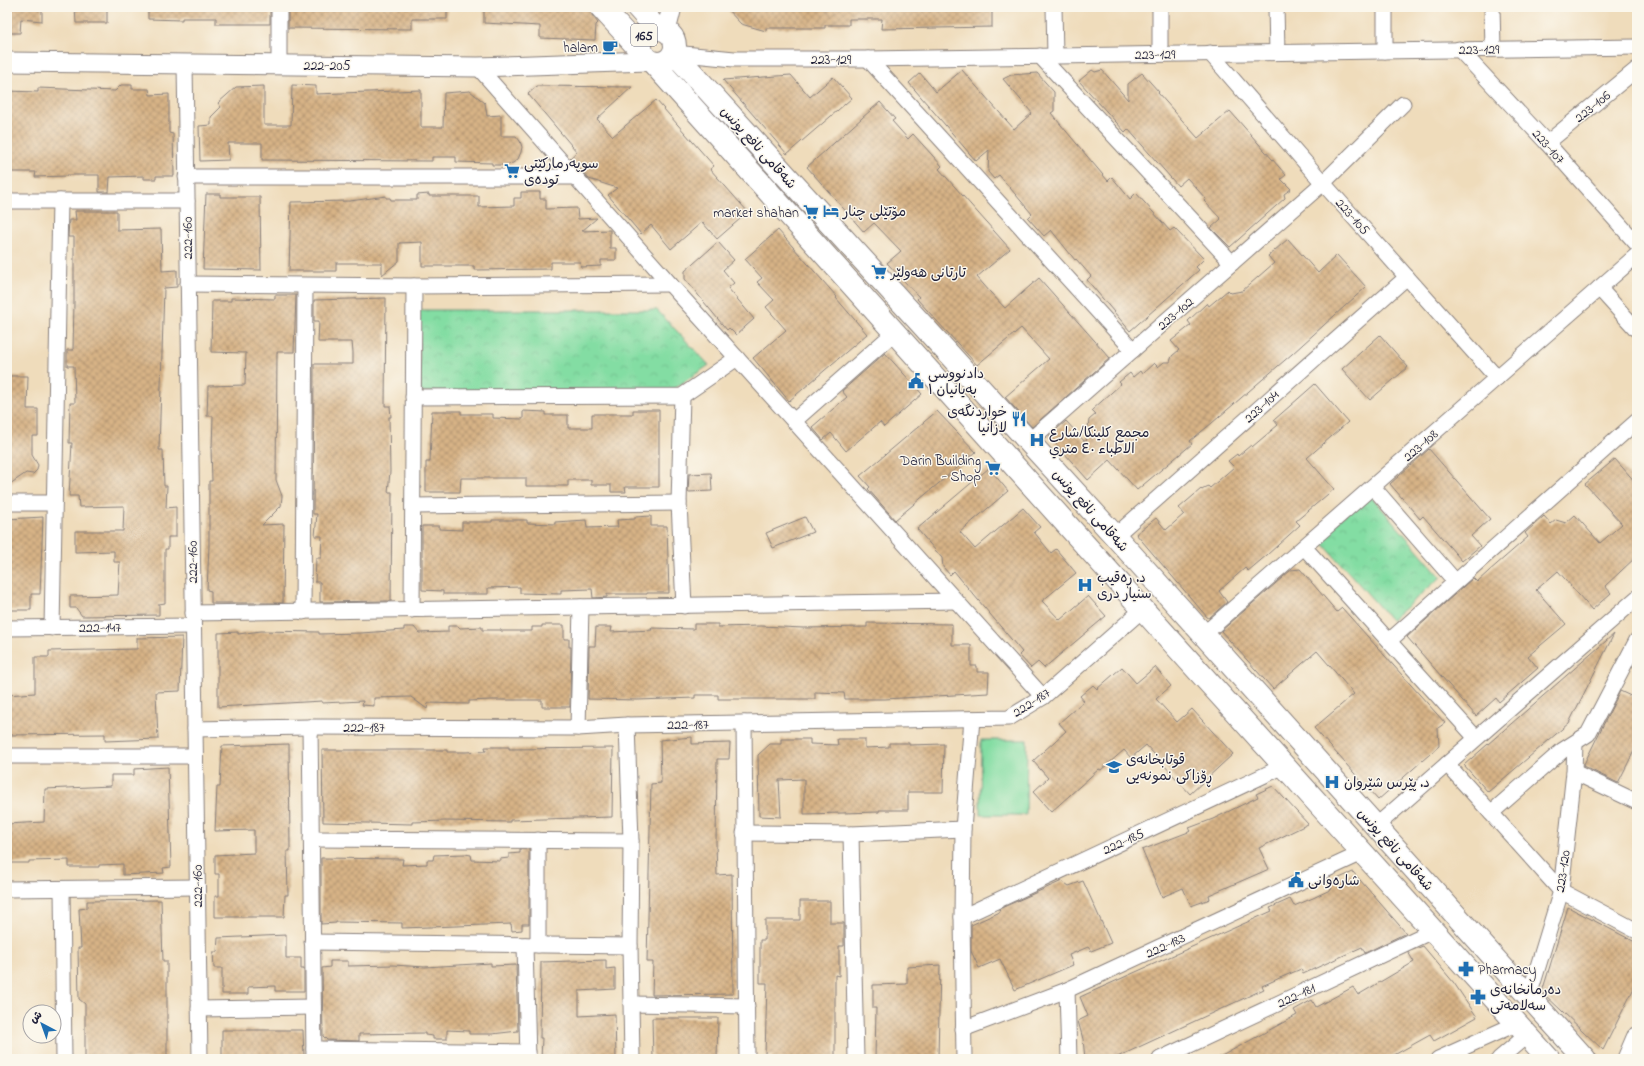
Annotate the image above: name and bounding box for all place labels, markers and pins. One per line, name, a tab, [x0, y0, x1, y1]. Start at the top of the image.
place label: halam	[563, 38, 598, 59]
cafe icon: halam	[601, 38, 619, 56]
place label: سوپەرمارکێتی تودەی	[524, 154, 599, 191]
supermarket icon: سوپەرمارکێتی تودەی	[503, 162, 521, 180]
hotel icon: مۆتێلی چنار	[822, 202, 840, 220]
place label: مۆتێلی چنار	[842, 202, 906, 223]
place label: market shahan	[713, 203, 799, 224]
supermarket icon: market shahan	[802, 203, 820, 221]
supermarket icon: تارتانی هەولێر	[870, 263, 888, 281]
place label: تارتانی هەولێر	[890, 263, 967, 284]
place label: دادنووسی بەیانیان ١	[928, 364, 984, 401]
public building icon: دادنووسی بەیانیان ١	[907, 372, 925, 390]
place label: خواردنگەی لازانیا	[947, 402, 1007, 439]
restaurant icon: خواردنگەی لازانیا	[1010, 410, 1028, 428]
place label: مجمع كلينكا/شارع الاطباء ٤٠ متري	[1049, 423, 1149, 460]
hospital icon: مجمع كلينكا/شارع الاطباء ٤٠ متري	[1028, 431, 1046, 449]
place label: Darin Building - Shop	[899, 451, 981, 488]
supermarket icon: Darin Building - Shop	[984, 459, 1002, 477]
place label: د. ڕەقیب سنیار دری	[1097, 568, 1152, 605]
hospital icon: د. ڕەقیب سنیار دری	[1076, 576, 1094, 594]
place label: قوتابخانەی ڕۆزاکی نمونەیی	[1126, 750, 1212, 788]
school or university icon: قوتابخانەی ڕۆزاکی نمونەیی	[1105, 758, 1123, 776]
hospital icon: د. پێرس شێروان	[1323, 773, 1341, 791]
place label: د. پێرس شێروان	[1344, 773, 1430, 794]
public building icon: شارەوانی	[1287, 871, 1305, 889]
place label: شارەوانی	[1308, 871, 1360, 892]
pharmacy icon: Pharmacy	[1457, 960, 1475, 978]
place label: Pharmacy	[1478, 960, 1536, 982]
place label: دەرمانخانەی سەلامەتی	[1490, 980, 1561, 1017]
pharmacy icon: دەرمانخانەی سەلامەتی	[1469, 988, 1487, 1006]

